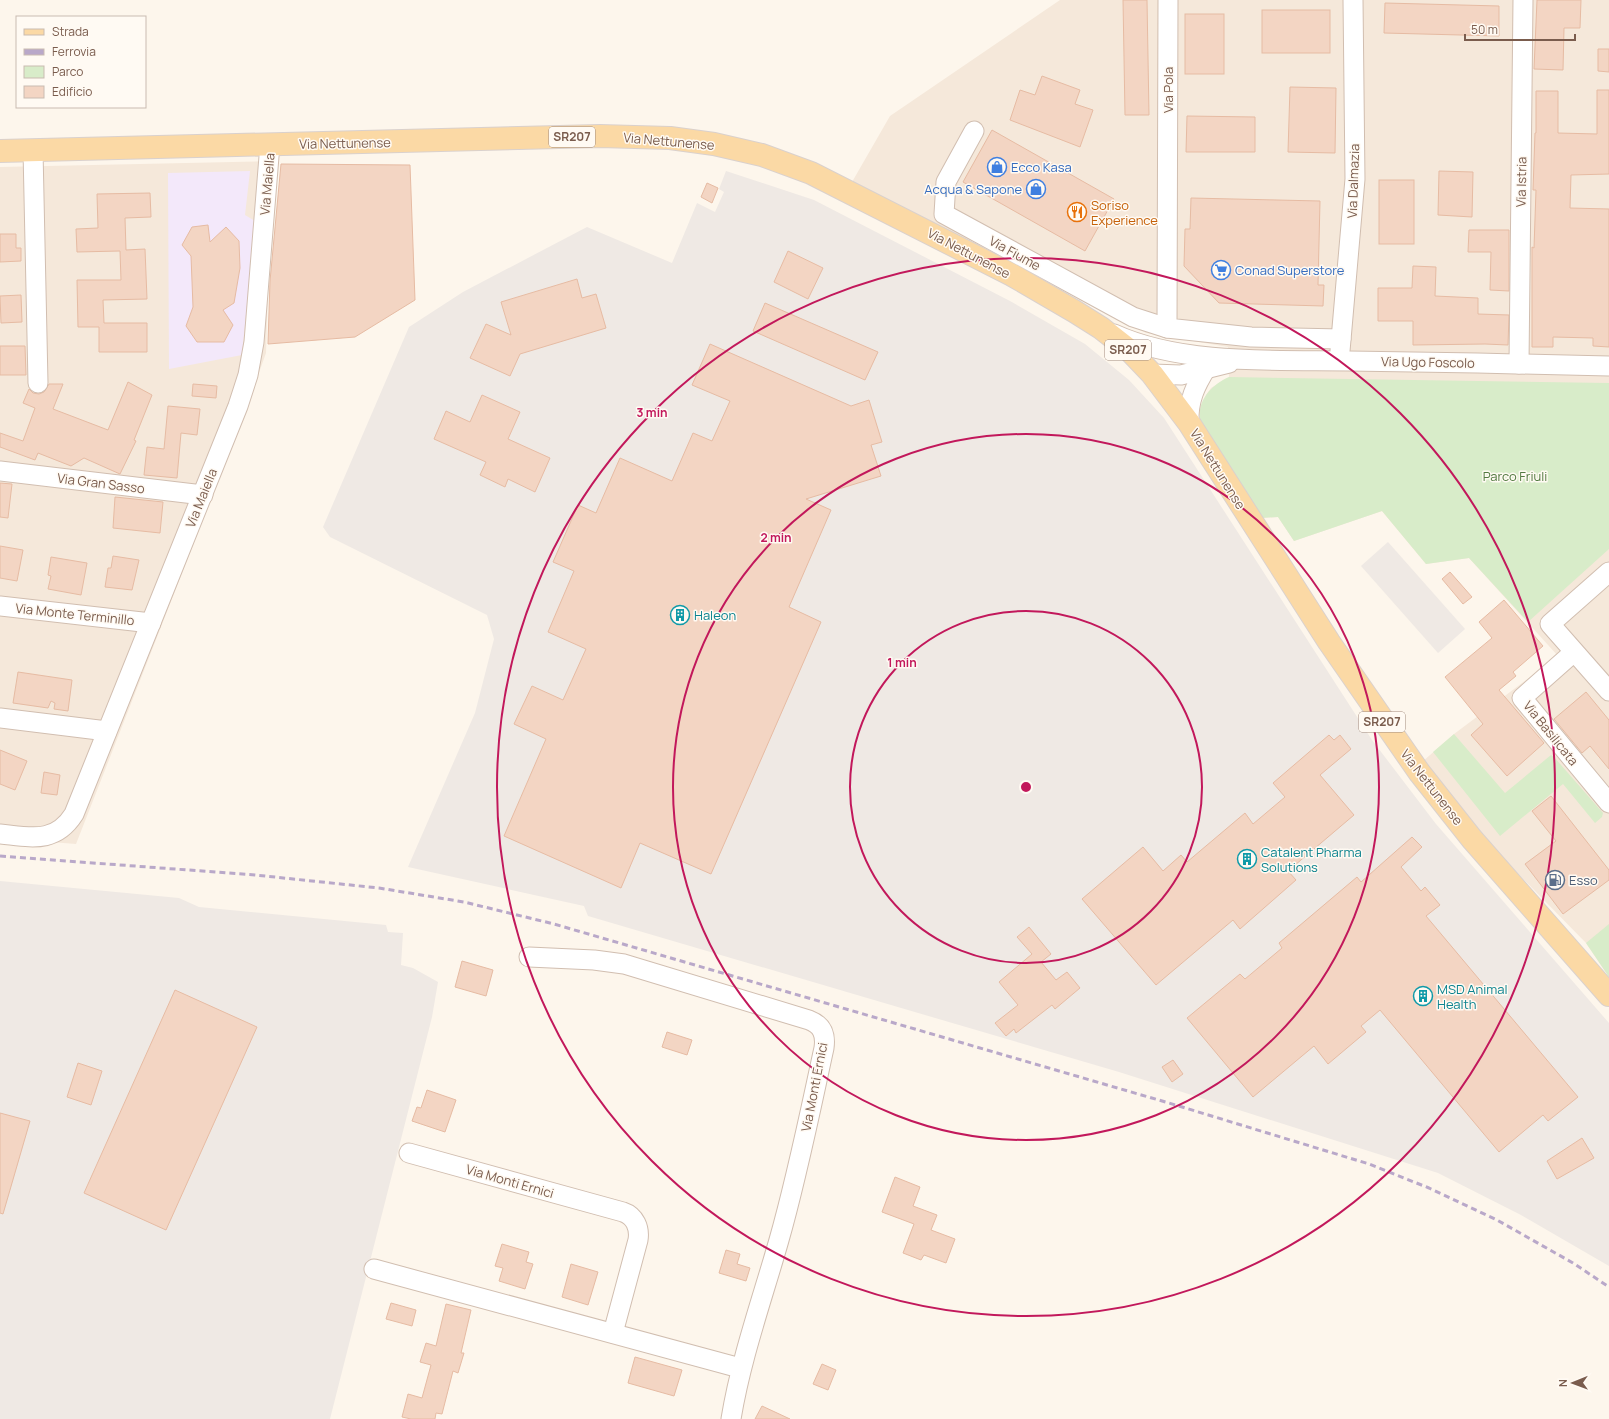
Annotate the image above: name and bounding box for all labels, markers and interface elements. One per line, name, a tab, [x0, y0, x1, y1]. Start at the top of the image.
legend	[16, 16, 146, 108]
scale bar	[1465, 16, 1575, 42]
text: 50 m	[1471, 21, 1498, 38]
text: Strada	[52, 23, 89, 40]
text: Ferrovia	[52, 43, 96, 60]
text: Parco	[52, 63, 83, 80]
street label: Via Pola	[1159, 67, 1177, 113]
text: Edificio	[52, 83, 92, 100]
road number: SR207	[549, 127, 595, 147]
street label: Via Nettunense	[623, 128, 716, 154]
street label: Via Nettunense	[299, 133, 391, 153]
street label: Via Dalmazia	[1343, 143, 1363, 219]
street label: Via Maiella	[255, 152, 279, 216]
shop icon: Ecco Kasa	[986, 156, 1008, 178]
street label: Via Istria	[1512, 157, 1530, 207]
place label: Ecco Kasa	[1011, 158, 1072, 176]
shop icon: Acqua & Sapone	[1025, 178, 1047, 200]
place label: Acqua & Sapone	[924, 180, 1022, 198]
place label: Soriso Experience	[1091, 196, 1158, 229]
restaurant icon: Soriso Experience	[1066, 201, 1088, 223]
street label: Via Nettunense	[924, 224, 1014, 283]
street label: Via Fiume	[986, 231, 1044, 275]
supermarket icon: Conad Superstore	[1210, 259, 1232, 281]
place label: Conad Superstore	[1235, 261, 1345, 279]
road number: SR207	[1105, 340, 1151, 360]
street label: Via Ugo Foscolo	[1381, 352, 1475, 372]
text: 3 min	[636, 404, 668, 421]
street label: Via Nettunense	[1186, 425, 1250, 513]
street label: Via Maiella	[181, 466, 221, 530]
park label: Parco Friuli	[1483, 467, 1547, 485]
street label: Via Gran Sasso	[56, 469, 146, 497]
text: 2 min	[760, 529, 792, 546]
street label: Via Monte Terminillo	[15, 599, 136, 629]
building icon: Haleon	[669, 604, 691, 626]
place label: Haleon	[694, 606, 736, 624]
text: 1 min	[887, 654, 917, 671]
street label: Via Basilicata	[1519, 697, 1583, 769]
road number: SR207	[1359, 712, 1405, 732]
street label: Via Nettunense	[1397, 745, 1468, 829]
centre of rings	[1019, 780, 1033, 794]
place label: Catalent Pharma Solutions	[1261, 843, 1362, 876]
building icon: Catalent Pharma Solutions	[1236, 848, 1258, 870]
fuel station icon: Esso	[1544, 869, 1566, 891]
place label: Esso	[1569, 871, 1598, 889]
place label: MSD Animal Health	[1437, 980, 1508, 1013]
building icon: MSD Animal Health	[1412, 985, 1434, 1007]
street label: Via Monti Ernici	[797, 1041, 831, 1133]
street label: Via Monti Ernici	[464, 1160, 556, 1202]
north arrow	[1553, 1363, 1593, 1403]
text: N	[1555, 1379, 1570, 1387]

